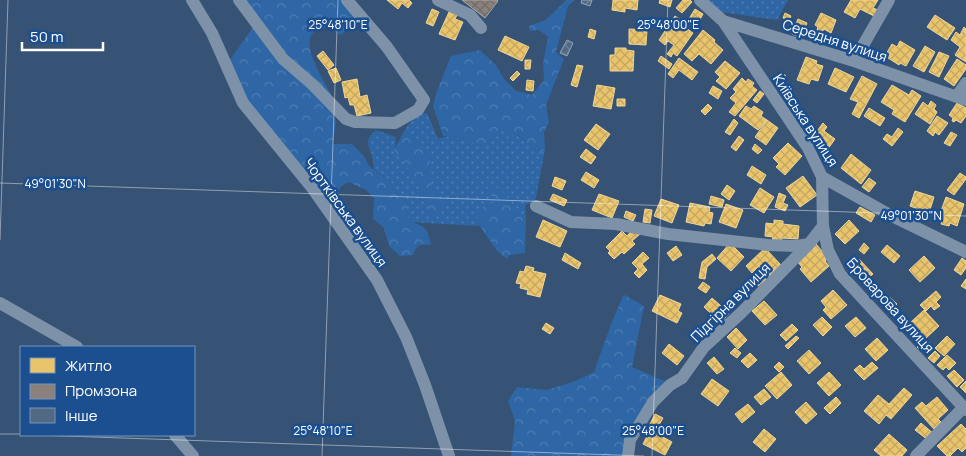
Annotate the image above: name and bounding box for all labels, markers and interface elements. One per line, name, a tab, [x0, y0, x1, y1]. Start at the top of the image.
street label: Середня вулиця	[780, 14, 890, 66]
text: 25°48'10"E	[308, 16, 368, 33]
text: 25°48'00"E	[637, 16, 699, 33]
scale bar	[22, 20, 104, 52]
text: 50 m	[30, 26, 64, 47]
street label: Київська вулиця	[769, 70, 843, 170]
street label: Чортківська вулиця	[300, 154, 392, 270]
text: 49°01'30"N	[24, 175, 86, 192]
text: 49°01'30"N	[880, 207, 942, 224]
street label: Броварова вулиця	[843, 253, 939, 357]
street label: Підгірна вулиця	[686, 258, 774, 346]
legend	[20, 346, 195, 436]
text: Житло	[65, 355, 112, 376]
text: Промзона	[65, 380, 137, 401]
text: Інше	[65, 405, 98, 426]
text: 25°48'10"E	[293, 422, 353, 439]
text: 25°48'00"E	[622, 422, 684, 439]

